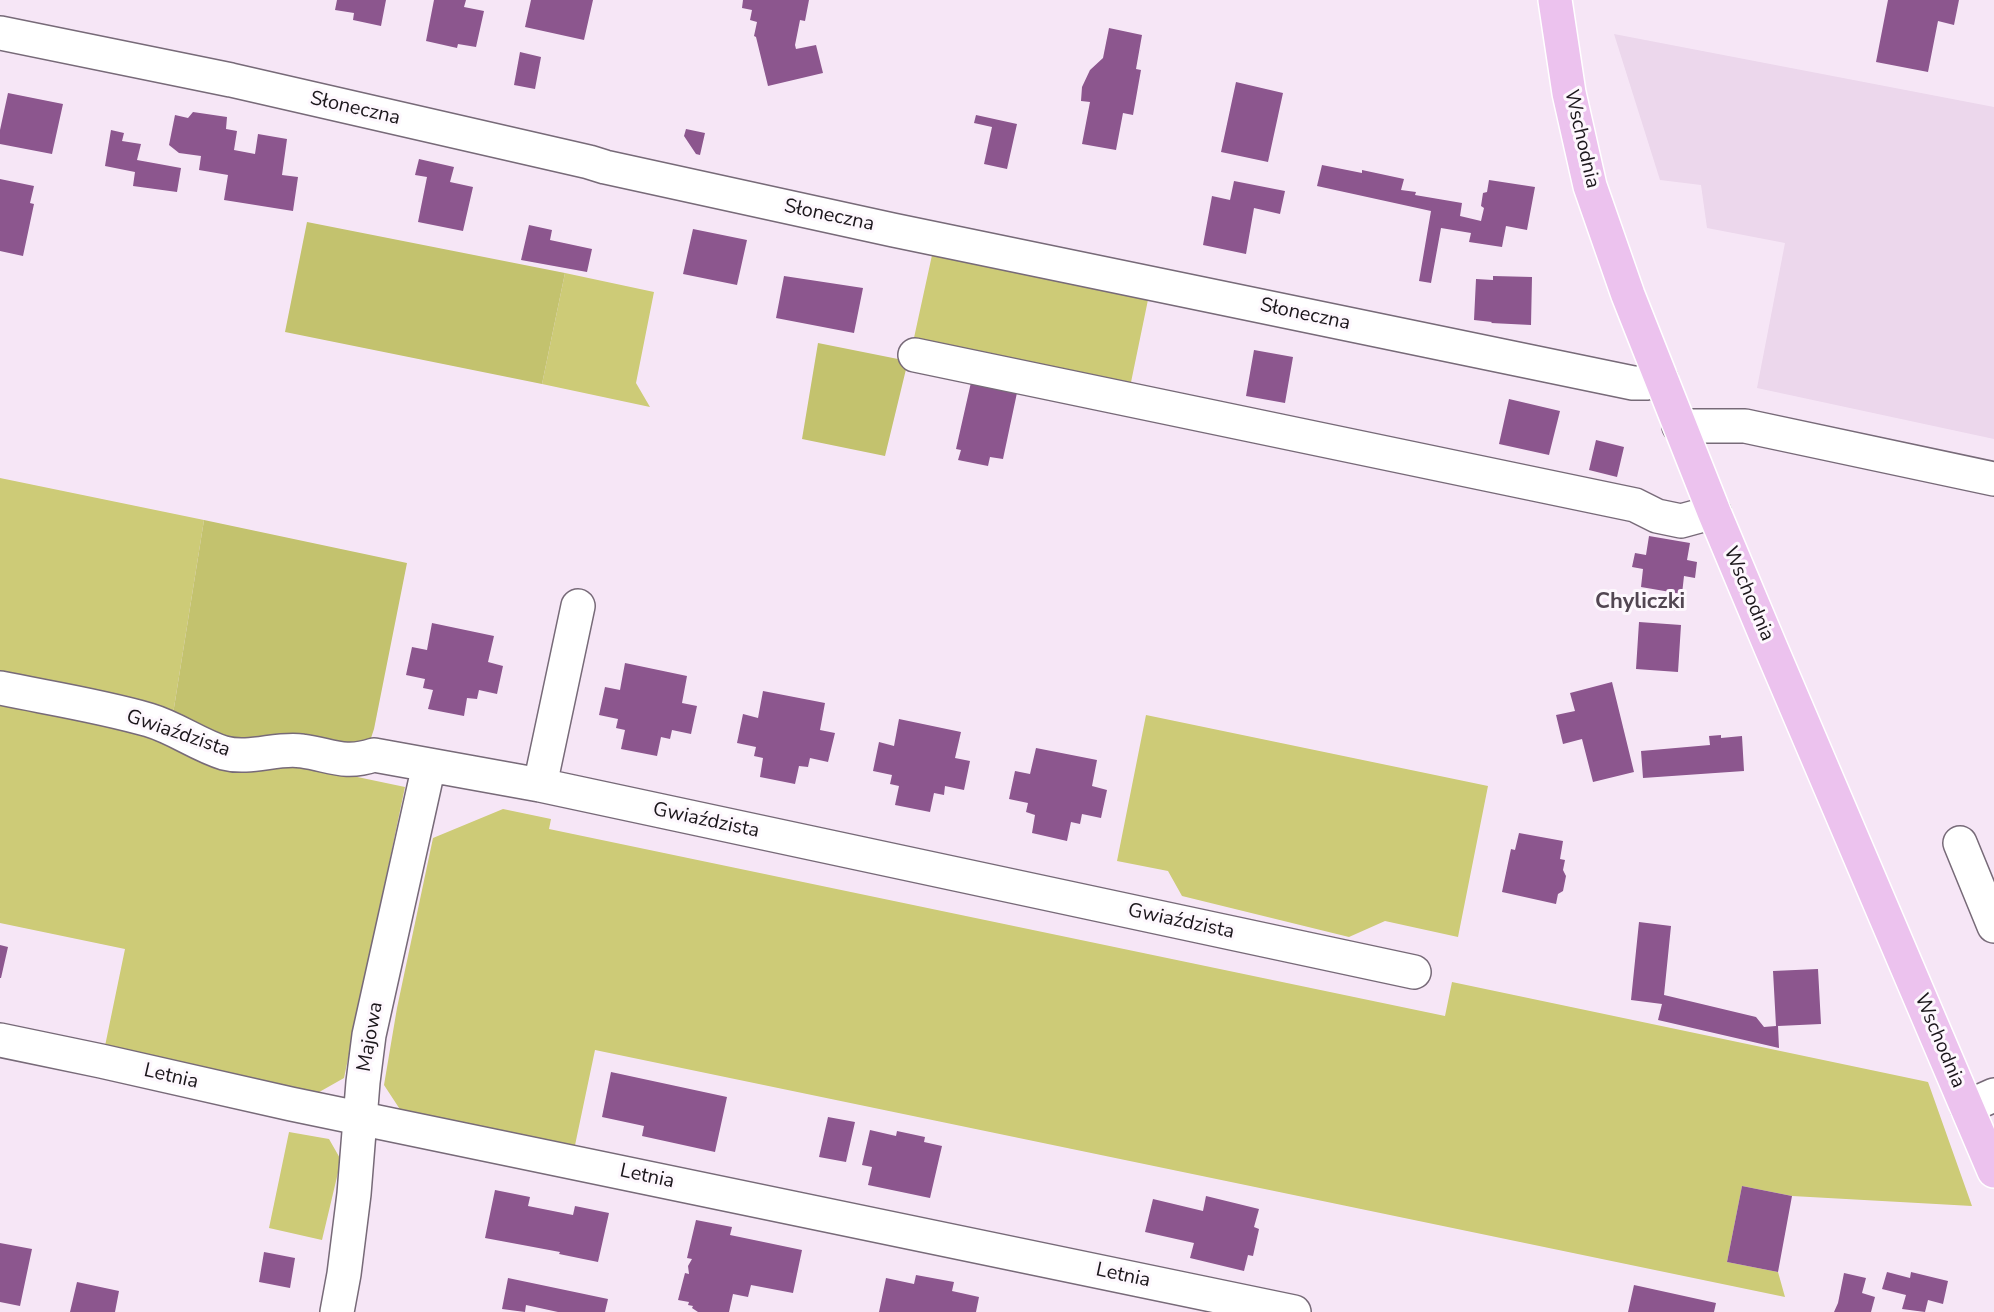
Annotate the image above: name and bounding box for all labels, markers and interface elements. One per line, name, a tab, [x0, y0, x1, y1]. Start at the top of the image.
street label: Słoneczna	[308, 87, 402, 131]
street label: Wschodnia	[1558, 87, 1604, 191]
street label: Słoneczna	[782, 195, 876, 237]
street label: Słoneczna	[1258, 294, 1352, 336]
street label: Wschodnia	[1717, 543, 1779, 645]
district label: Chyliczki	[1595, 590, 1685, 616]
street label: Gwiaździsta	[123, 705, 233, 763]
street label: Gwiaździsta	[651, 798, 761, 844]
street label: Gwiaździsta	[1126, 899, 1236, 945]
street label: Wschodnia	[1908, 990, 1970, 1092]
street label: Majowa	[353, 1000, 389, 1074]
street label: Letnia	[142, 1059, 200, 1095]
street label: Letnia	[618, 1160, 676, 1194]
street label: Letnia	[1094, 1259, 1152, 1293]

